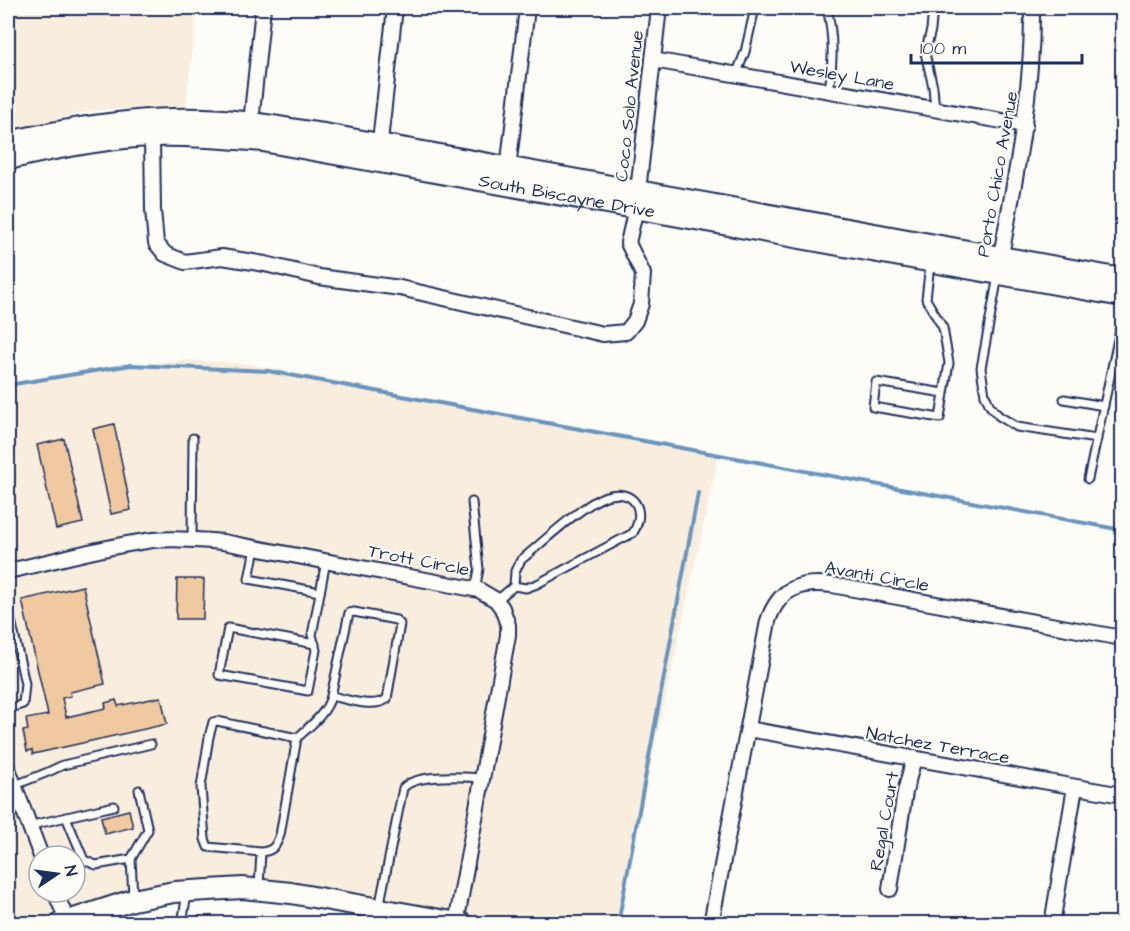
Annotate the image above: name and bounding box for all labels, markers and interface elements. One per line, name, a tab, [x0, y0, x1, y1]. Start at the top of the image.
scale bar	[911, 27, 1082, 65]
street label: Coco Solo Avenue	[609, 29, 650, 183]
text: 100 m	[920, 36, 966, 61]
street label: Wesley Lane	[788, 54, 896, 98]
street label: Porto Chico Avenue	[971, 89, 1024, 259]
street label: South Biscayne Drive	[477, 168, 657, 225]
street label: Trott Circle	[366, 538, 472, 583]
street label: Avanti Circle	[823, 555, 931, 598]
street label: Natchez Terrace	[864, 721, 1012, 770]
street label: Regal Court	[863, 769, 907, 873]
north arrow	[27, 844, 87, 904]
text: N	[59, 863, 82, 878]

